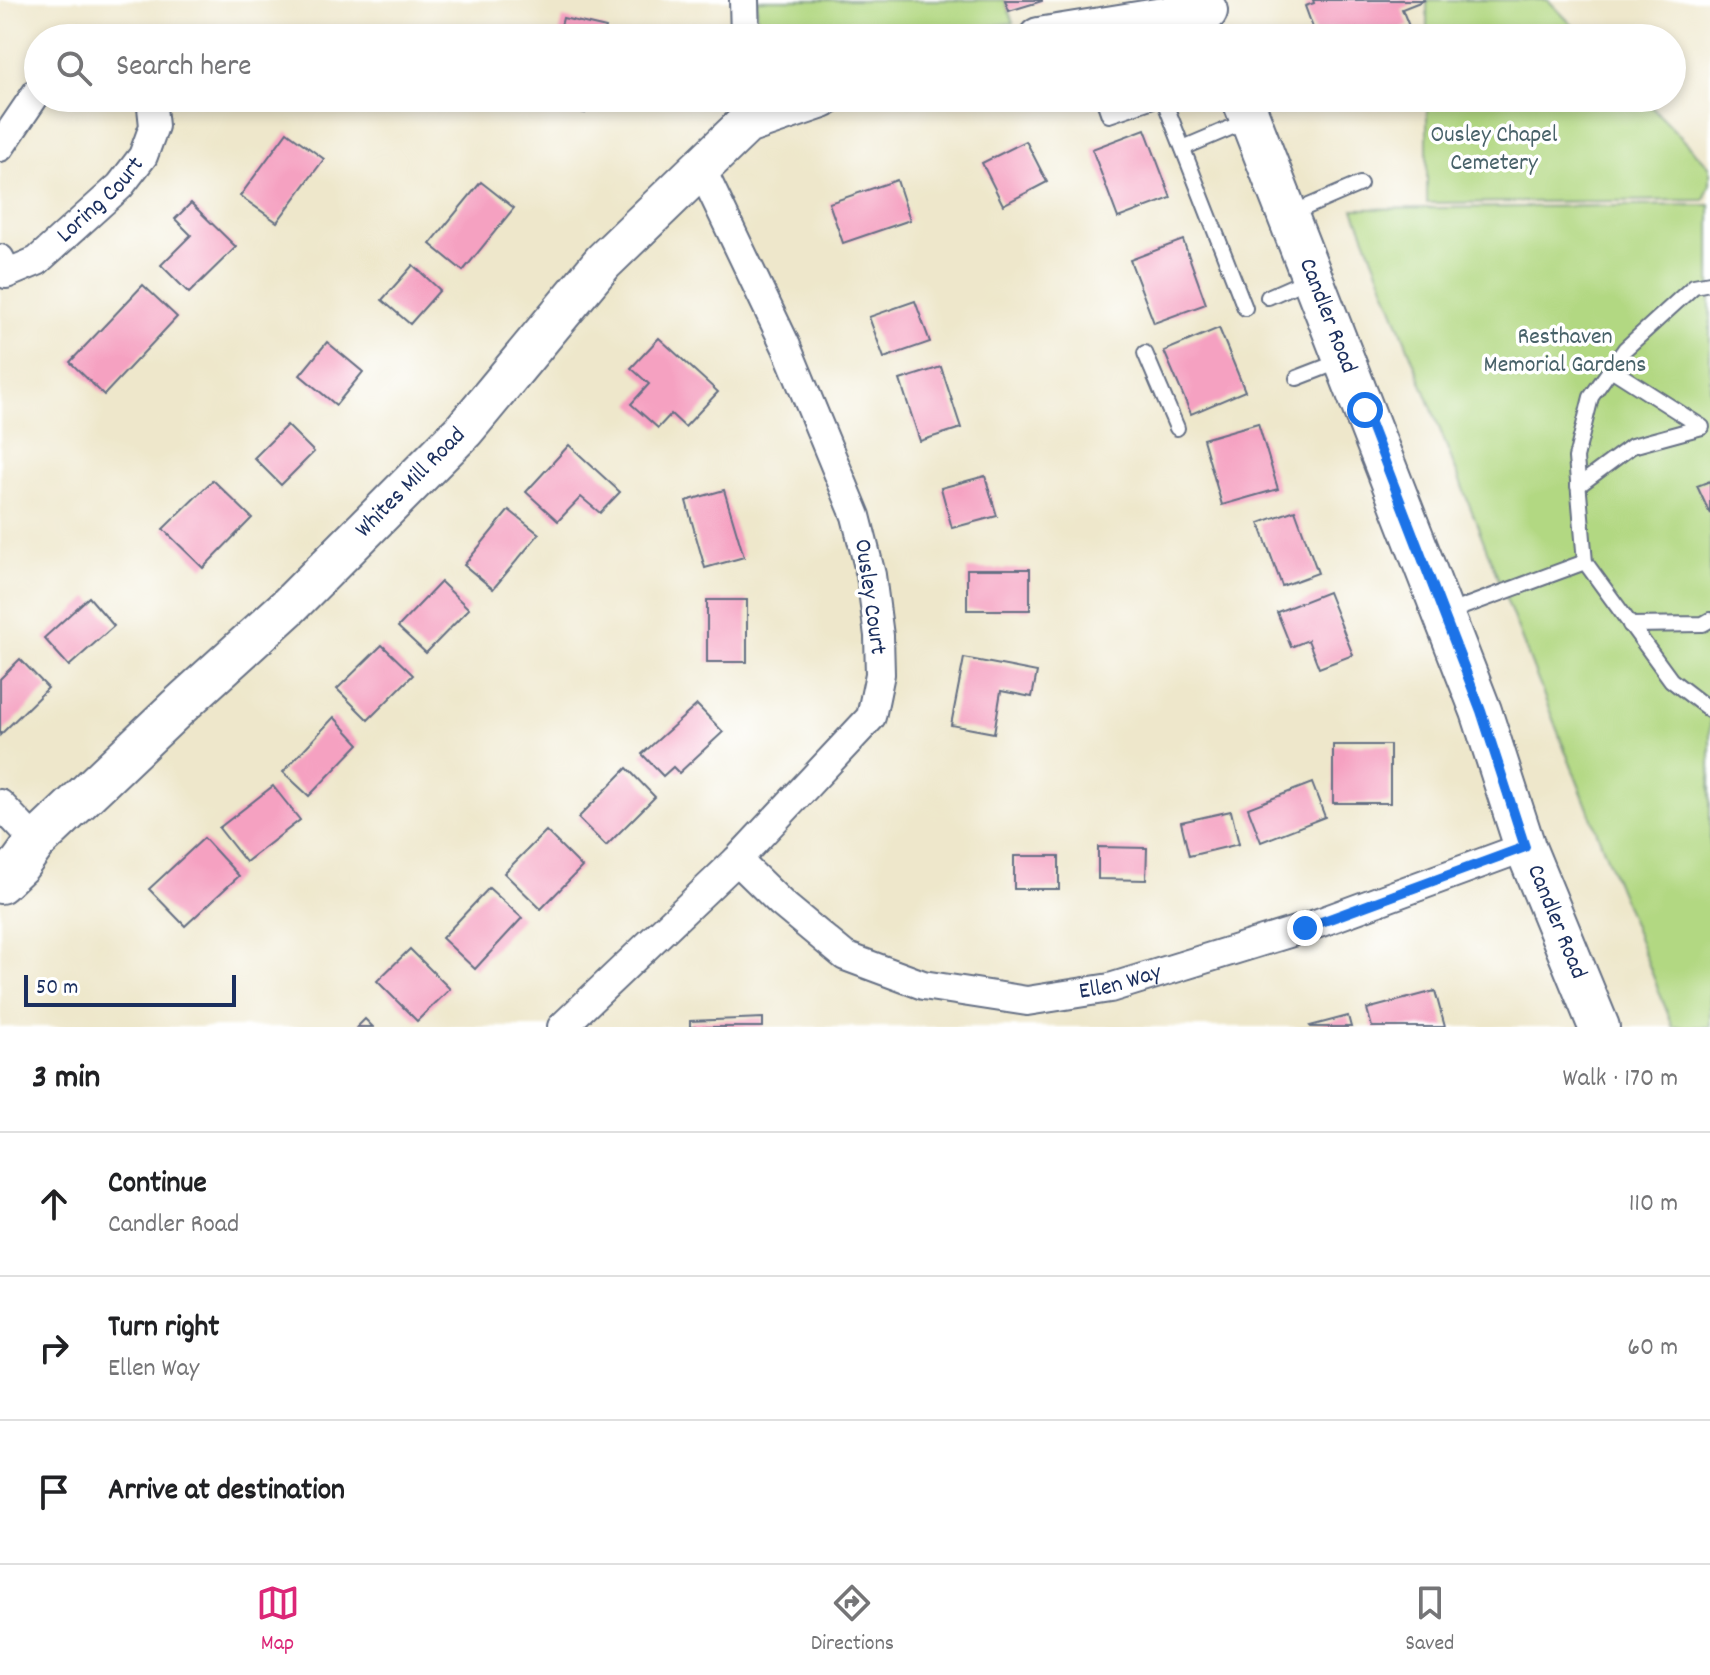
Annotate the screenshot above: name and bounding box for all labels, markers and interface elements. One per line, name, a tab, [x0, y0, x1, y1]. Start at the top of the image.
search box	[24, 24, 1686, 112]
icon: search	[52, 46, 96, 90]
text: Search here	[116, 47, 252, 90]
park label: Ousley Chapel Cemetery	[1430, 119, 1558, 181]
street label: Loring Court	[50, 150, 153, 252]
street label: Candler Road	[1289, 253, 1365, 379]
park label: Resthaven Memorial Gardens	[1484, 321, 1646, 383]
route start	[1347, 392, 1383, 428]
street label: Whites Mill Road	[348, 420, 474, 546]
street label: Ousley Court	[844, 537, 894, 657]
street label: Candler Road	[1517, 860, 1595, 984]
route end	[1287, 910, 1323, 946]
street label: Ellen Way	[1077, 956, 1167, 1010]
scale bar	[24, 971, 236, 1007]
text: 50 m	[36, 973, 78, 1004]
text: 3 min	[32, 1055, 100, 1104]
text: Walk · 170 m	[1563, 1061, 1678, 1098]
text: Continue	[108, 1164, 207, 1207]
icon: ahead	[32, 1182, 76, 1226]
text: 110 m	[1629, 1186, 1678, 1223]
text: Candler Road	[108, 1207, 239, 1244]
text: Turn right	[108, 1308, 219, 1351]
icon: right	[32, 1326, 76, 1370]
text: 60 m	[1627, 1330, 1678, 1367]
text: Ellen Way	[108, 1351, 199, 1388]
icon: arrive	[32, 1470, 76, 1514]
text: Arrive at destination	[108, 1471, 345, 1514]
tab: Map	[256, 1581, 300, 1660]
tab: Directions	[811, 1581, 894, 1660]
tab: Saved	[1405, 1581, 1454, 1660]

